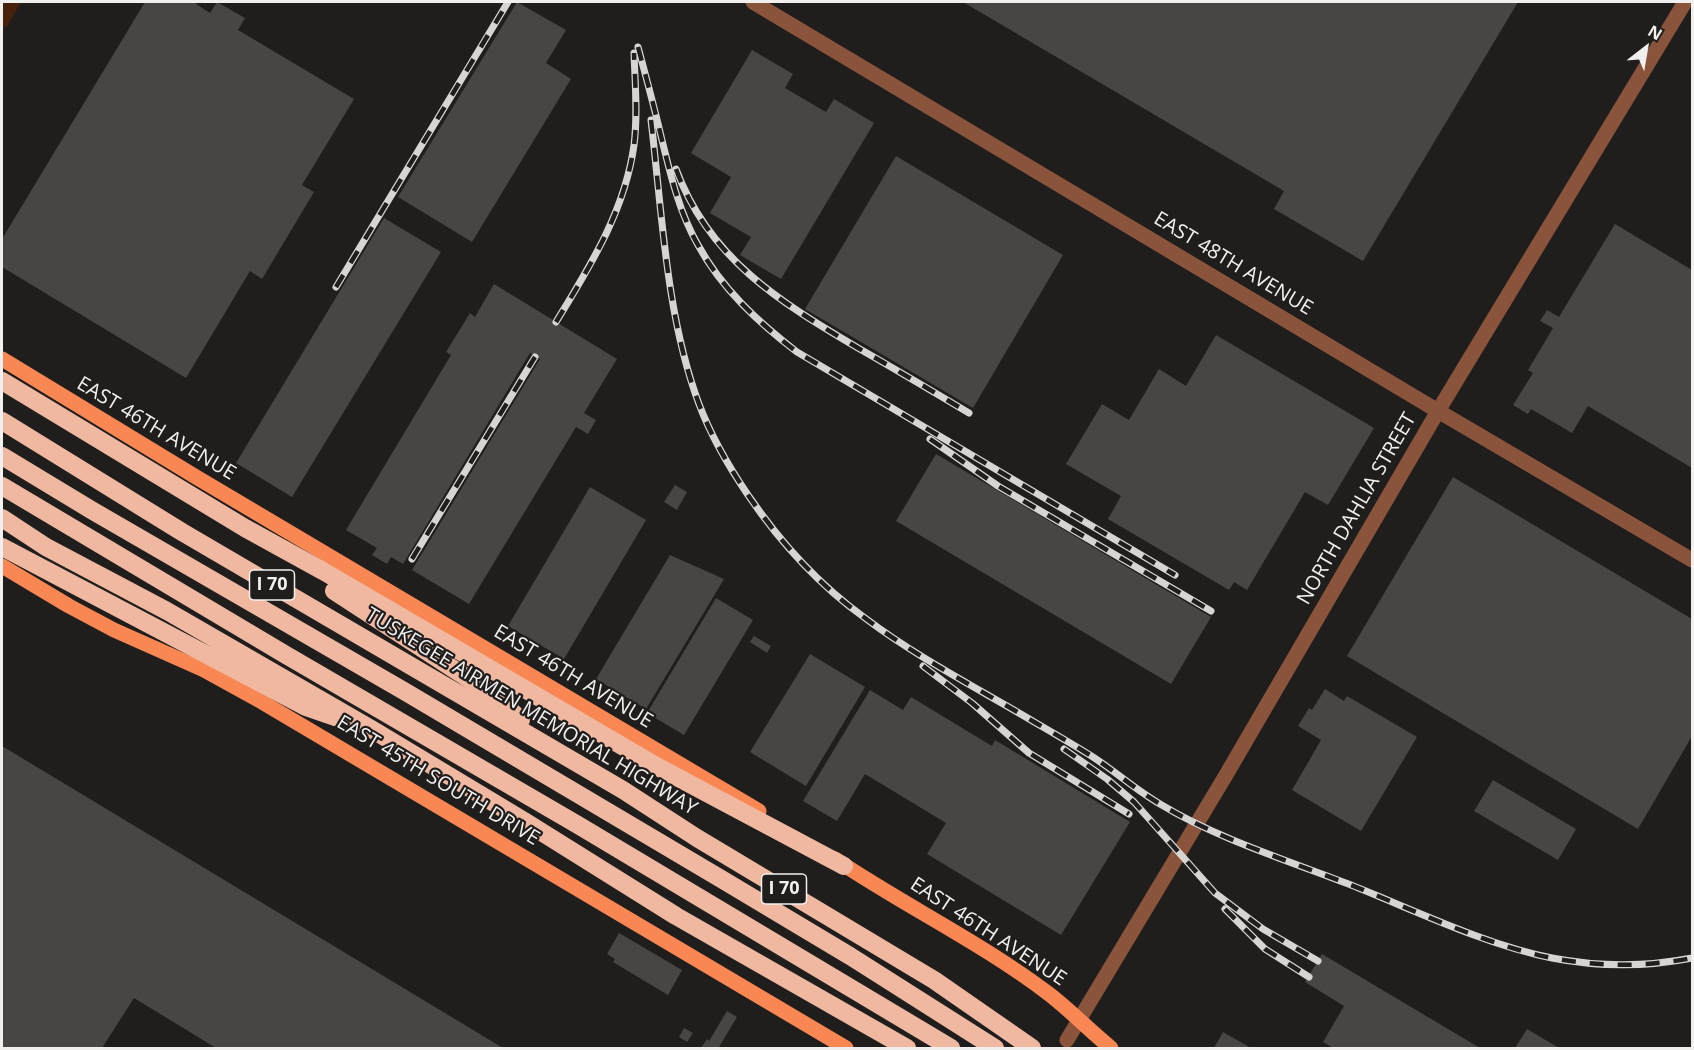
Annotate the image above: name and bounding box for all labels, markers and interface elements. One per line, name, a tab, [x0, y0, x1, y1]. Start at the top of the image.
north arrow	[1616, 18, 1676, 78]
text: N	[1644, 20, 1667, 45]
street label: EAST 48TH AVENUE	[1149, 207, 1317, 321]
street label: EAST 46TH AVENUE	[72, 372, 240, 486]
street label: NORTH DAHLIA STREET	[1292, 409, 1422, 609]
road number: I 70	[250, 570, 294, 600]
street label: TUSKEGEE AIRMEN MEMORIAL HIGHWAY	[361, 603, 701, 821]
street label: EAST 46TH AVENUE	[489, 620, 657, 734]
street label: EAST 45TH SOUTH DRIVE	[332, 711, 544, 851]
street label: EAST 46TH AVENUE	[905, 873, 1071, 991]
road number: I 70	[762, 874, 806, 904]

